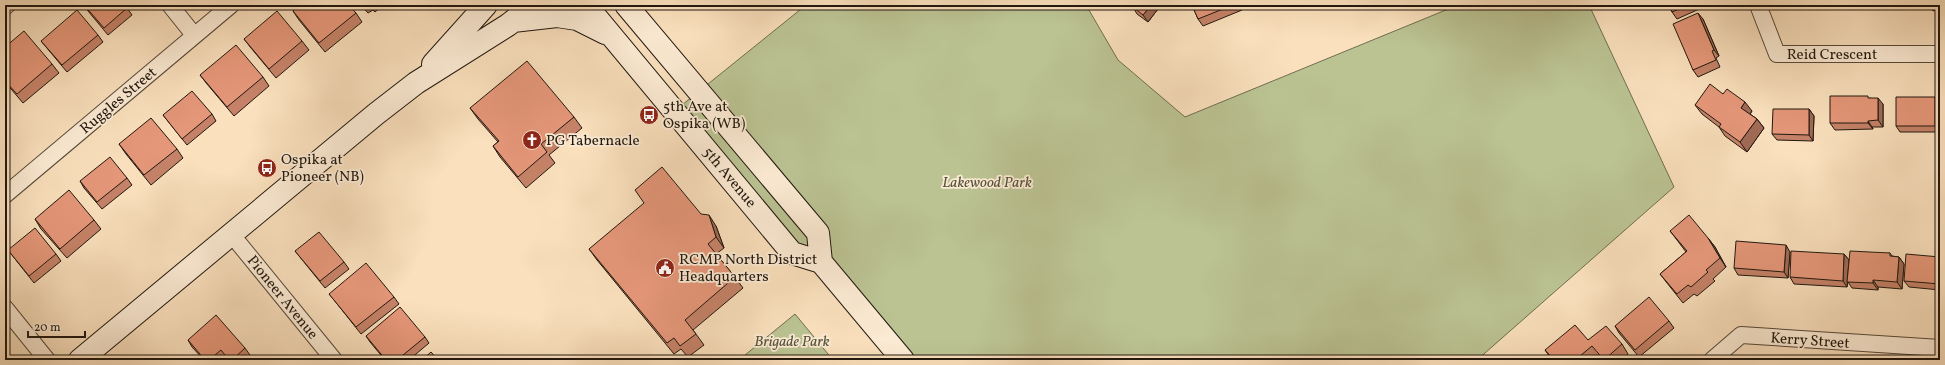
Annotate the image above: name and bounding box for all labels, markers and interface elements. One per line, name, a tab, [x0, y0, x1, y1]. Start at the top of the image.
street label: Reid Crescent	[1787, 45, 1877, 66]
street label: Ruggles Street	[76, 63, 162, 140]
place label: 5th Ave at Ospika (WB)	[663, 97, 745, 135]
bus stop icon: 5th Ave at Ospika (WB)	[638, 104, 660, 126]
church icon: PG Tabernacle	[521, 129, 543, 151]
place label: PG Tabernacle	[546, 131, 640, 152]
street label: 5th Avenue	[697, 143, 761, 213]
place label: Ospika at Pioneer (NB)	[281, 150, 364, 188]
bus stop icon: Ospika at Pioneer (NB)	[256, 157, 278, 179]
park label: Lakewood Park	[942, 173, 1032, 194]
place label: RCMP North District Headquarters	[679, 250, 817, 288]
street label: Pioneer Avenue	[241, 251, 322, 344]
public building icon: RCMP North District Headquarters	[654, 257, 676, 279]
scale bar	[28, 313, 85, 339]
text: 20 m	[34, 320, 61, 336]
street label: Kerry Street	[1770, 328, 1850, 355]
park label: Brigade Park	[754, 332, 830, 353]

